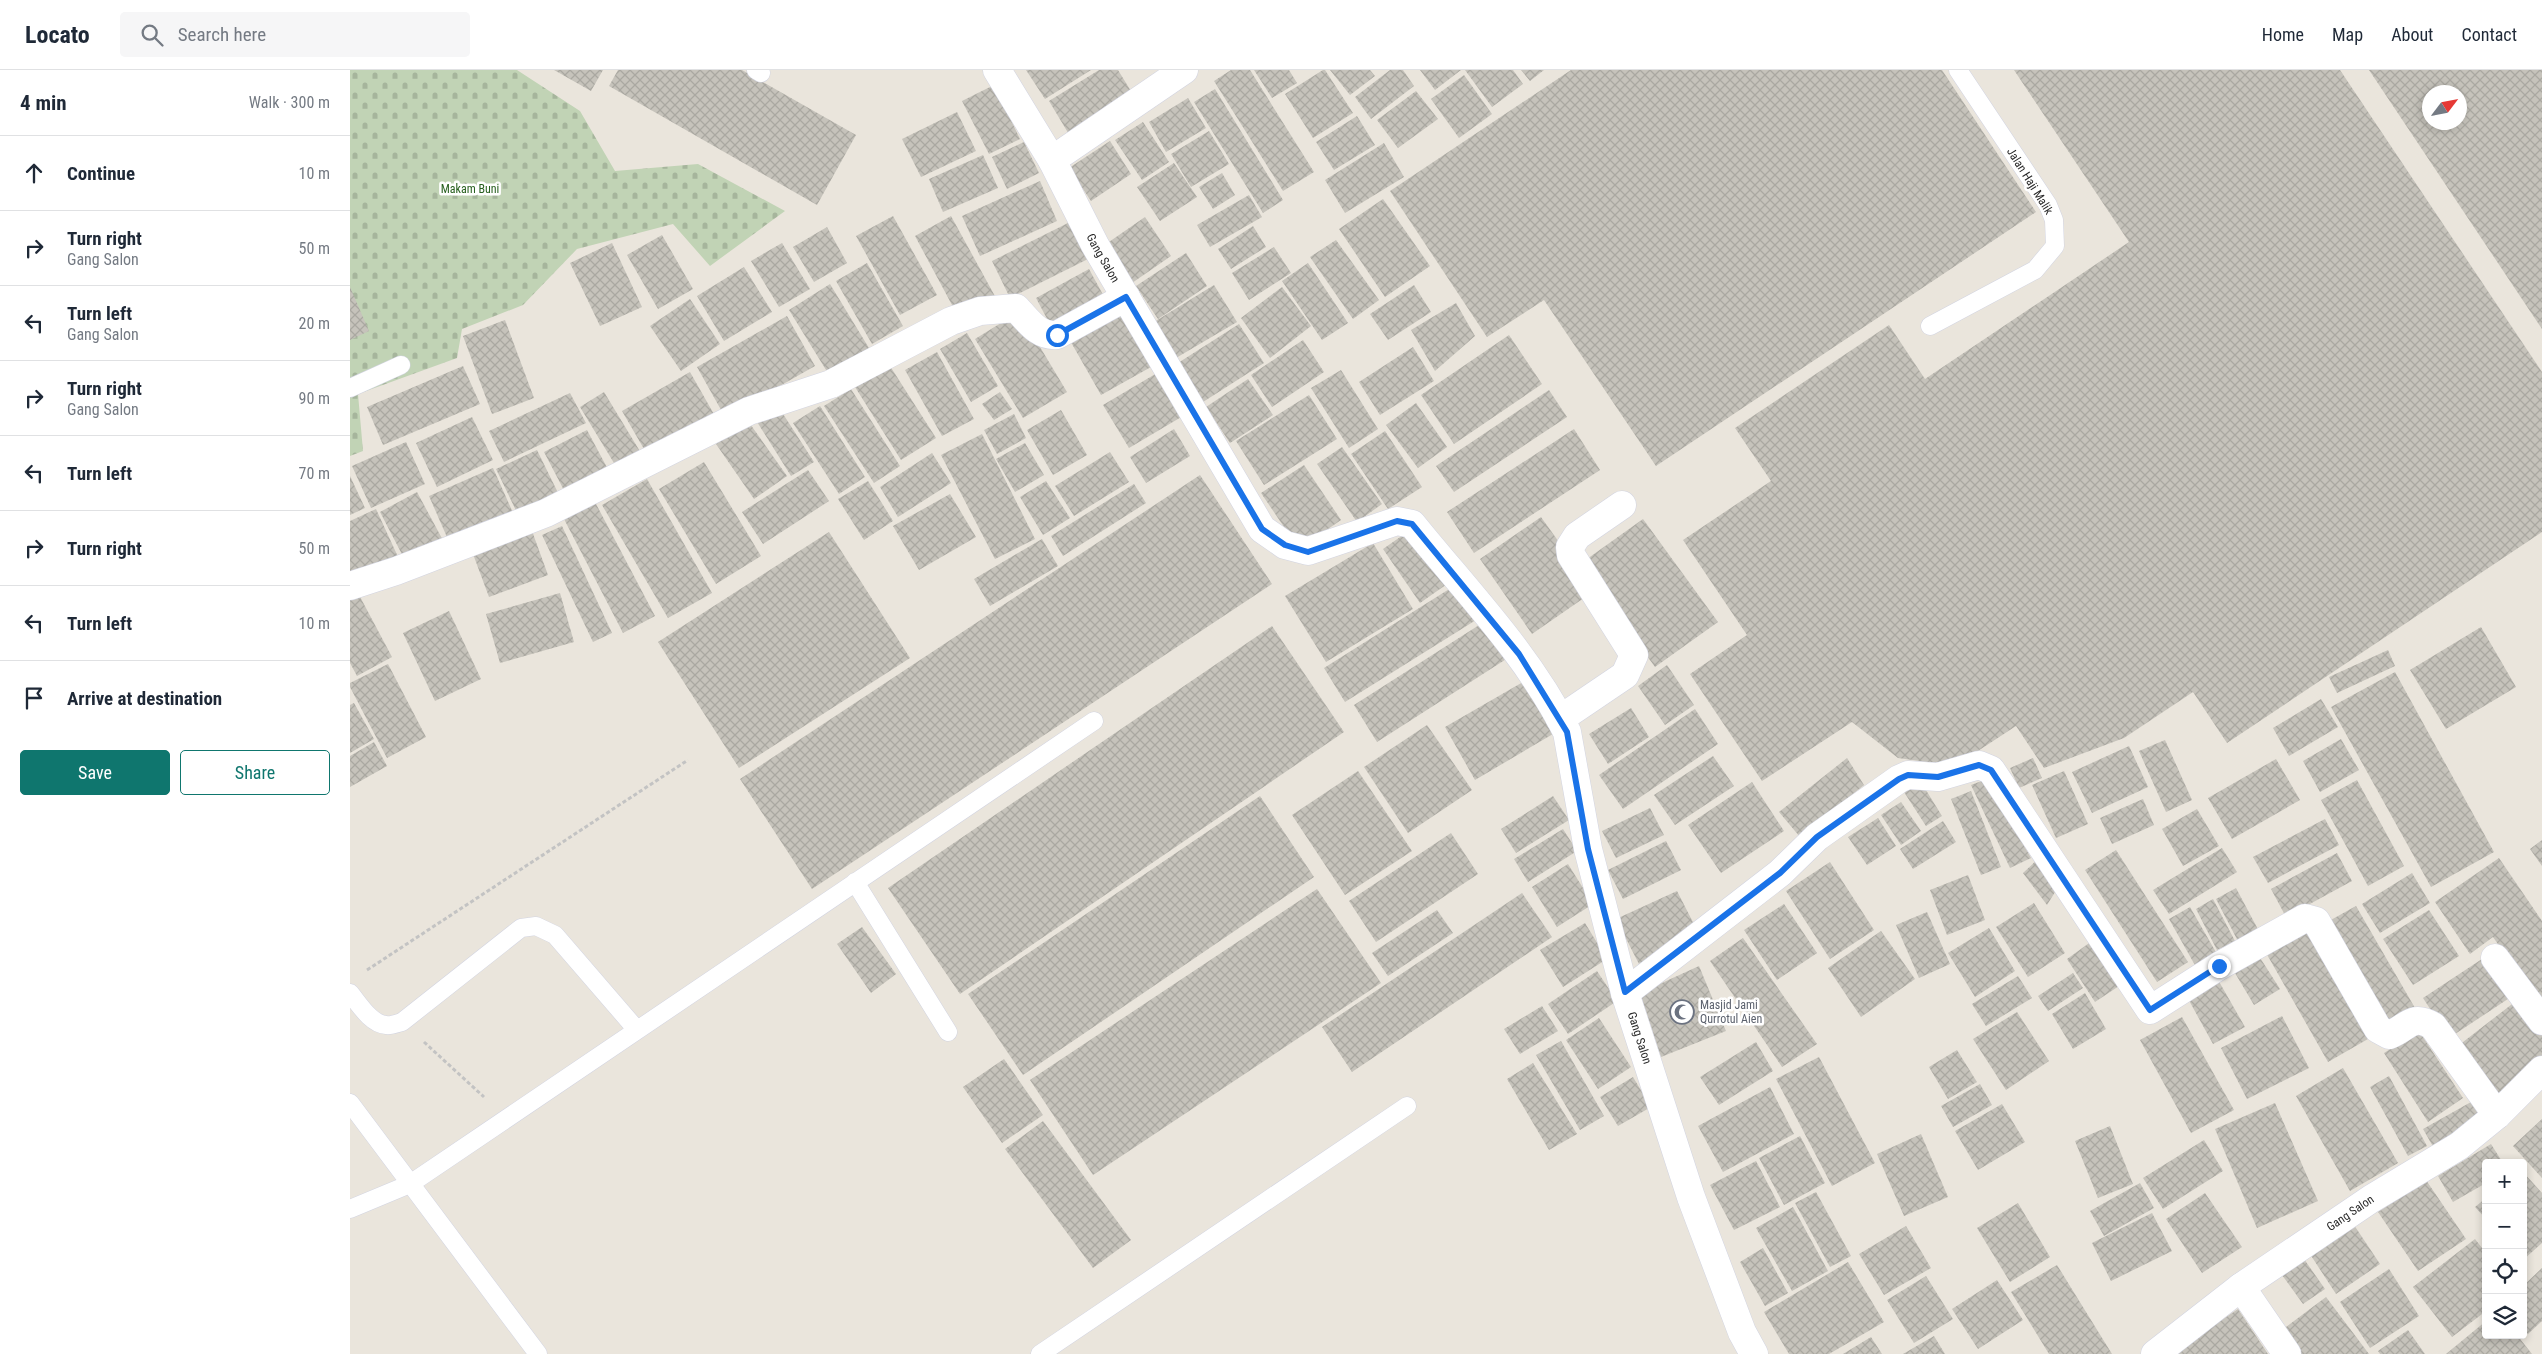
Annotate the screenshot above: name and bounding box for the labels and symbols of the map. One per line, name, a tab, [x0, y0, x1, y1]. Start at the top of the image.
north arrow	[2422, 85, 2467, 130]
street label: Jalan Haji Malik	[2004, 145, 2056, 217]
park label: Makam Buni	[441, 182, 499, 196]
street label: Gang Salon	[1083, 231, 1123, 285]
route start	[1046, 324, 1069, 347]
route end	[2208, 955, 2231, 978]
place label: Masjid Jami Qurrotul Aien	[1700, 998, 1762, 1026]
mosque icon: Masjid Jami Qurrotul Aien	[1669, 999, 1695, 1025]
street label: Gang Salon	[1625, 1010, 1655, 1066]
street label: Gang Salon	[2324, 1192, 2377, 1234]

